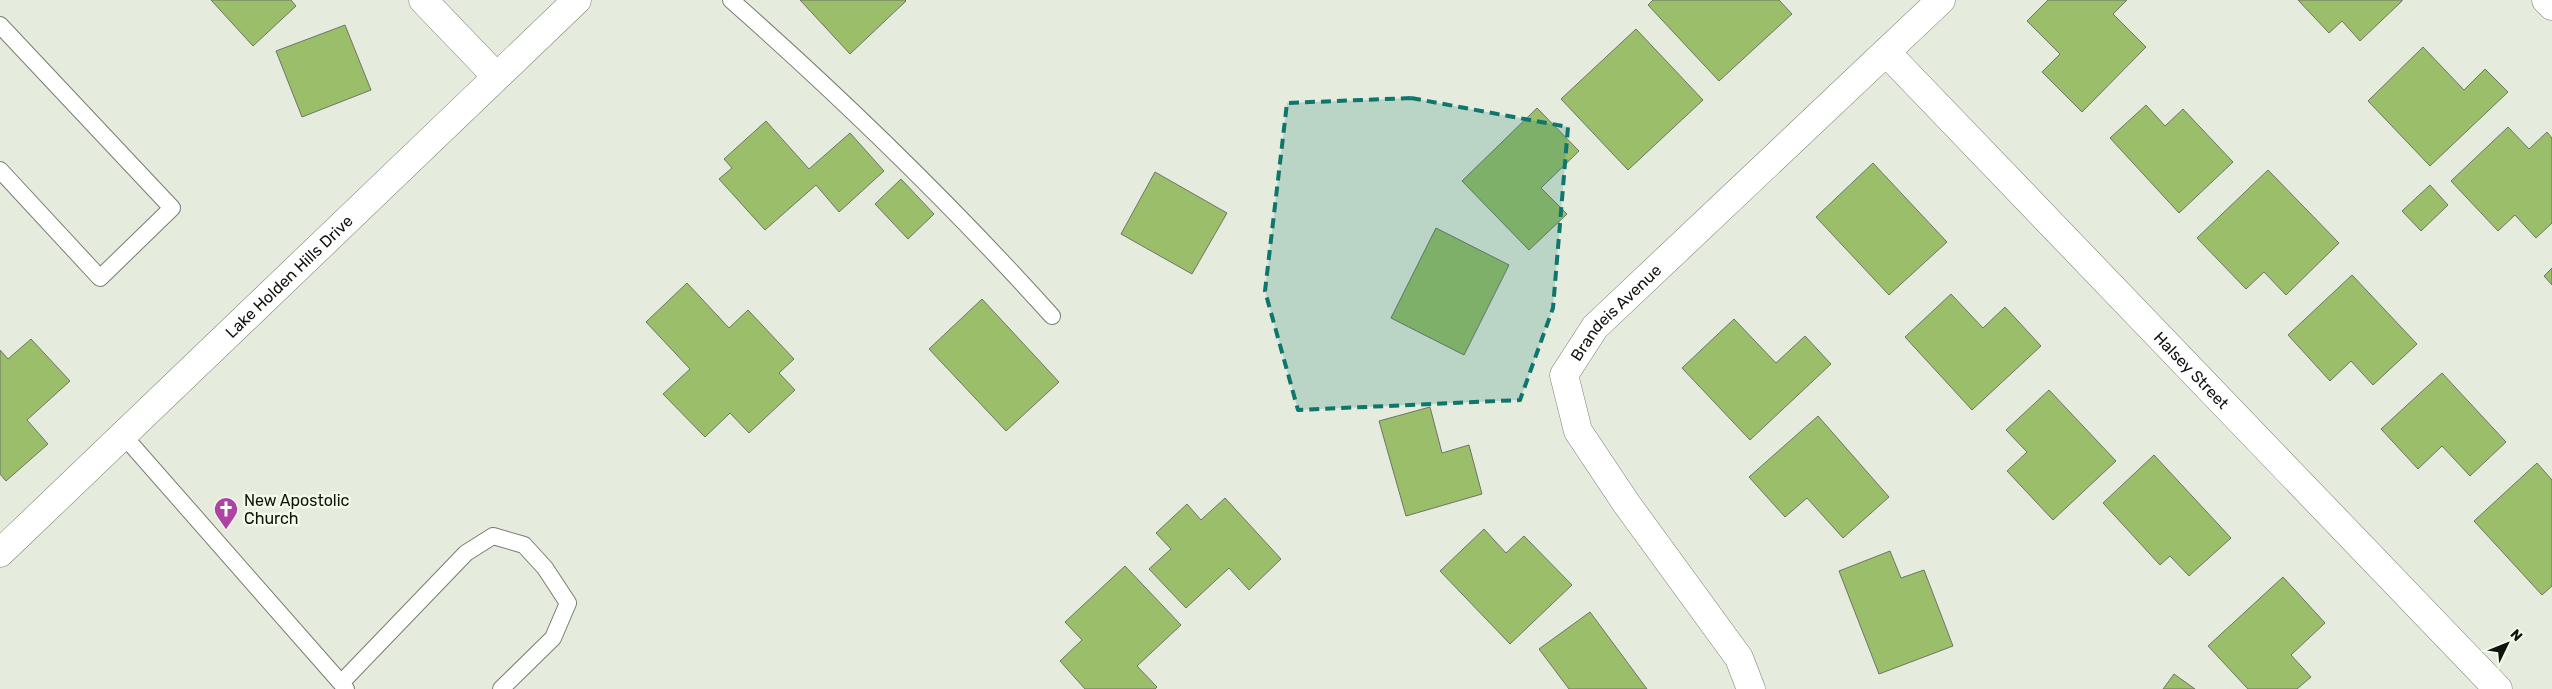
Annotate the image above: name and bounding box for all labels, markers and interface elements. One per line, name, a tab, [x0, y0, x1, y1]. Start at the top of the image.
street label: Lake Holden Hills Drive	[221, 211, 356, 342]
street label: Brandeis Avenue	[1566, 260, 1665, 364]
street label: Halsey Street	[2150, 327, 2233, 413]
place label: New Apostolic Church	[244, 491, 350, 528]
church icon: New Apostolic Church	[213, 496, 239, 530]
north arrow	[2482, 619, 2532, 669]
text: N	[2506, 626, 2526, 645]

